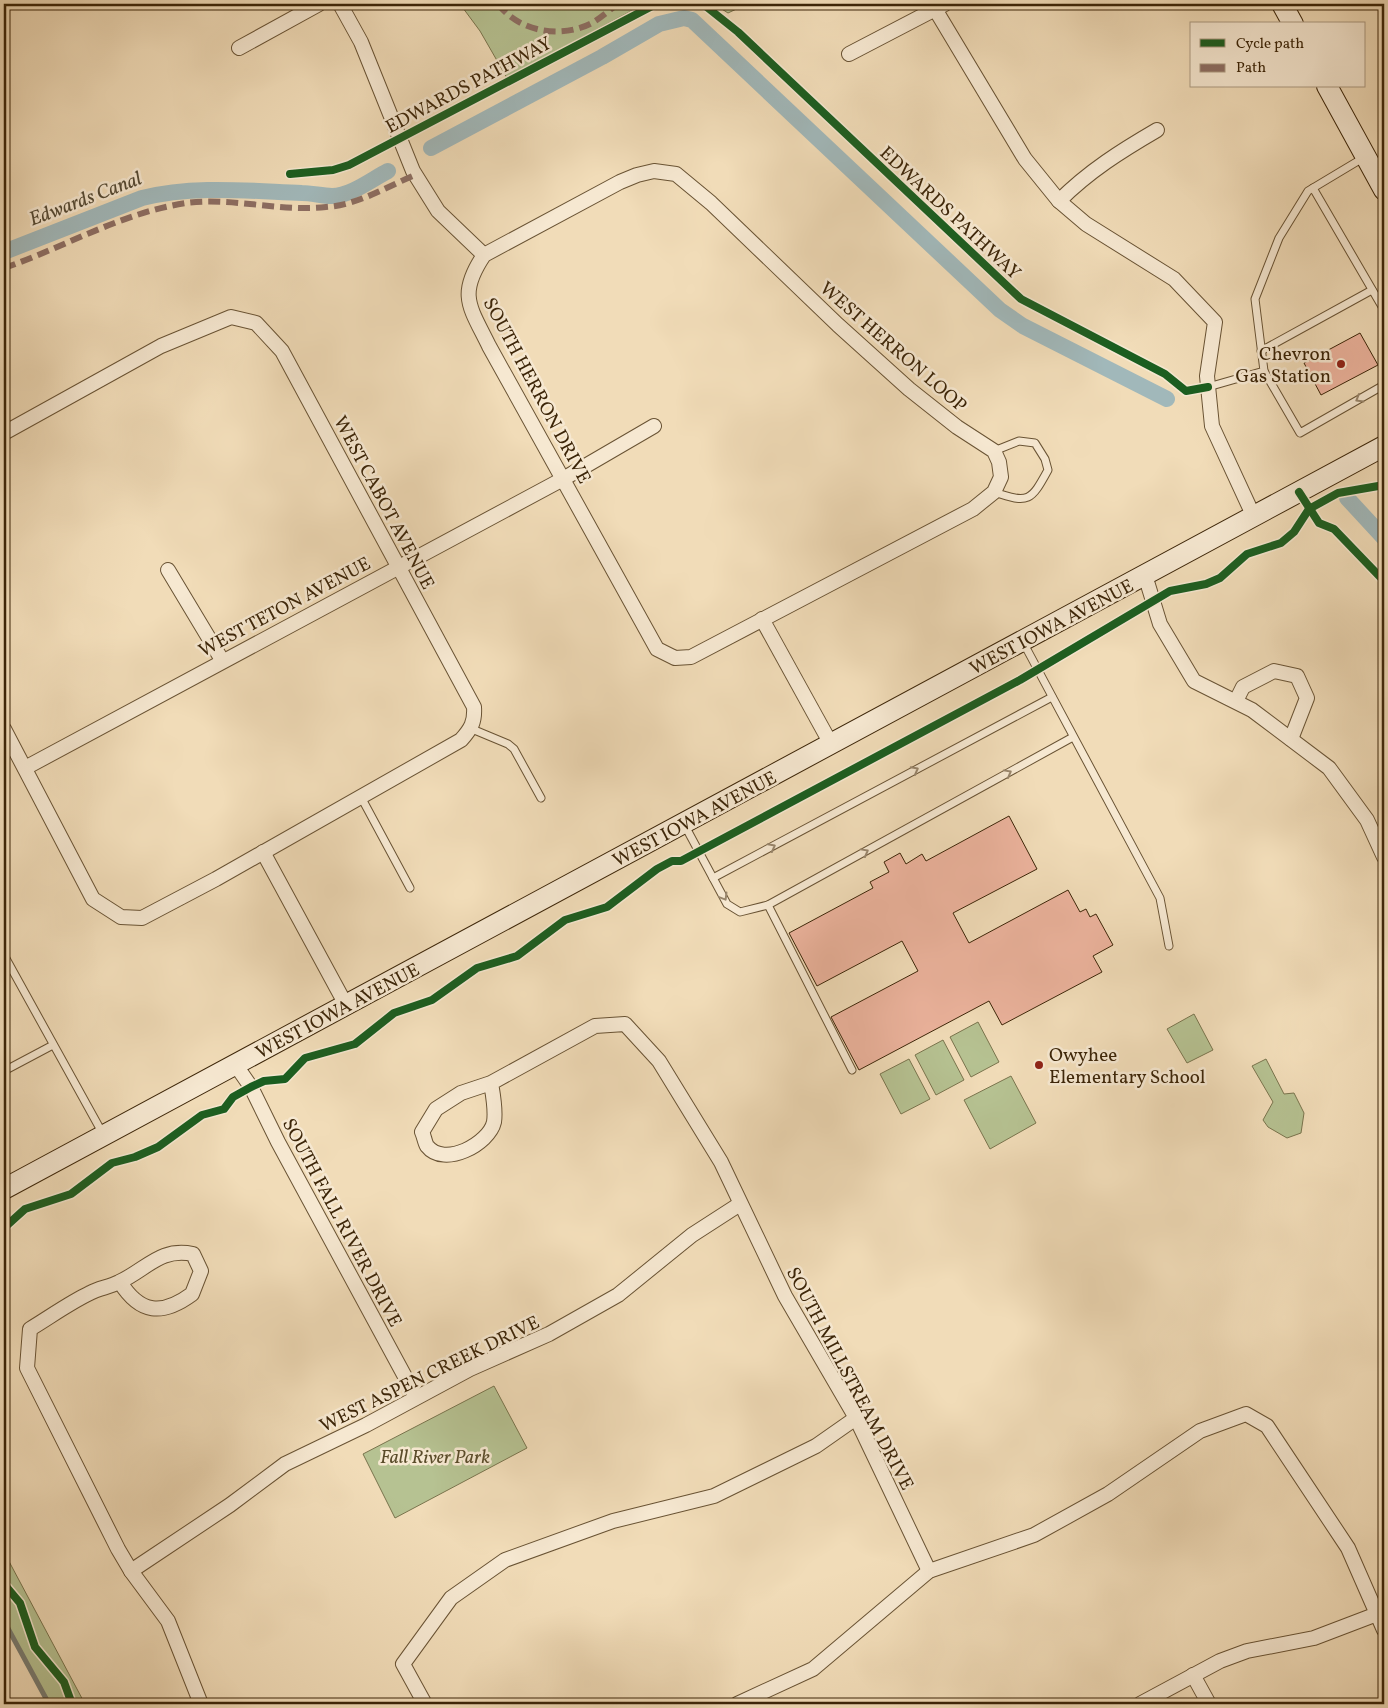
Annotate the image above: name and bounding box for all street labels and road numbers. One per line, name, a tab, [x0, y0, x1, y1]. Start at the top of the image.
street label: EDWARDS PATHWAY	[381, 31, 557, 141]
street label: EDWARDS PATHWAY	[873, 141, 1026, 286]
street label: WEST HERRON LOOP	[813, 276, 972, 419]
street label: SOUTH HERRON DRIVE	[476, 293, 596, 489]
street label: WEST CABOT AVENUE	[326, 412, 440, 594]
street label: WEST TETON AVENUE	[194, 551, 376, 664]
street label: WEST IOWA AVENUE	[965, 573, 1139, 682]
street label: WEST IOWA AVENUE	[608, 765, 782, 874]
street label: WEST IOWA AVENUE	[251, 957, 425, 1066]
street label: SOUTH FALL RIVER DRIVE	[275, 1114, 407, 1332]
street label: SOUTH MILLSTREAM DRIVE	[779, 1263, 919, 1495]
street label: WEST ASPEN CREEK DRIVE	[316, 1310, 544, 1439]

